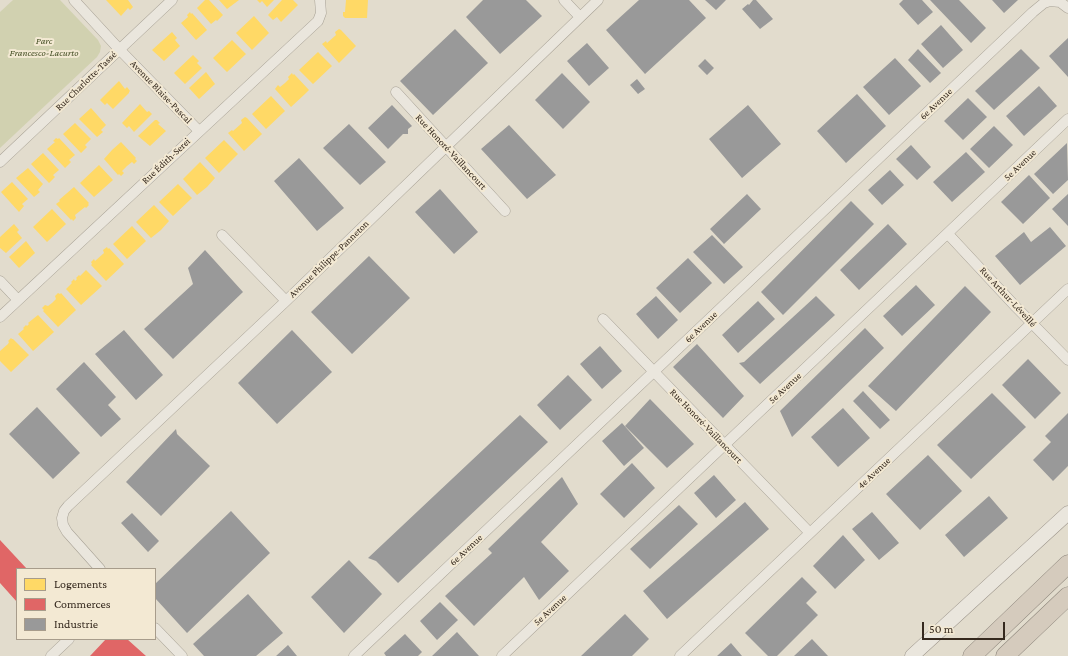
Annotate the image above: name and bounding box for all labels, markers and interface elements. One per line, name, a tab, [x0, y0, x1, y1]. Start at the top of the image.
park label: Parc Francesco-Lacurto	[10, 35, 78, 58]
street label: Rue Charlotte-Tassé	[53, 49, 119, 113]
street label: Avenue Blaise-Pascal	[128, 58, 194, 126]
street label: 6e Avenue	[917, 86, 955, 122]
street label: Rue Honoré-Vaillancourt	[413, 112, 489, 192]
street label: Rue Édith-Serei	[139, 135, 193, 187]
street label: 5e Avenue	[1001, 147, 1039, 183]
street label: Avenue Philippe-Panneton	[287, 218, 371, 300]
street label: Rue Arthur-Léveillé	[977, 264, 1039, 330]
street label: 6e Avenue	[682, 309, 720, 345]
street label: 5e Avenue	[766, 370, 804, 406]
street label: Rue Honoré-Vaillancourt	[667, 386, 745, 466]
street label: 4e Avenue	[855, 455, 893, 491]
street label: 6e Avenue	[447, 532, 485, 568]
legend	[16, 568, 156, 640]
text: Logements	[54, 577, 107, 591]
street label: 5e Avenue	[531, 592, 569, 628]
text: Commerces	[54, 597, 110, 611]
scale bar	[924, 614, 1007, 640]
text: Industrie	[54, 617, 98, 631]
text: 50 m	[929, 622, 953, 636]

